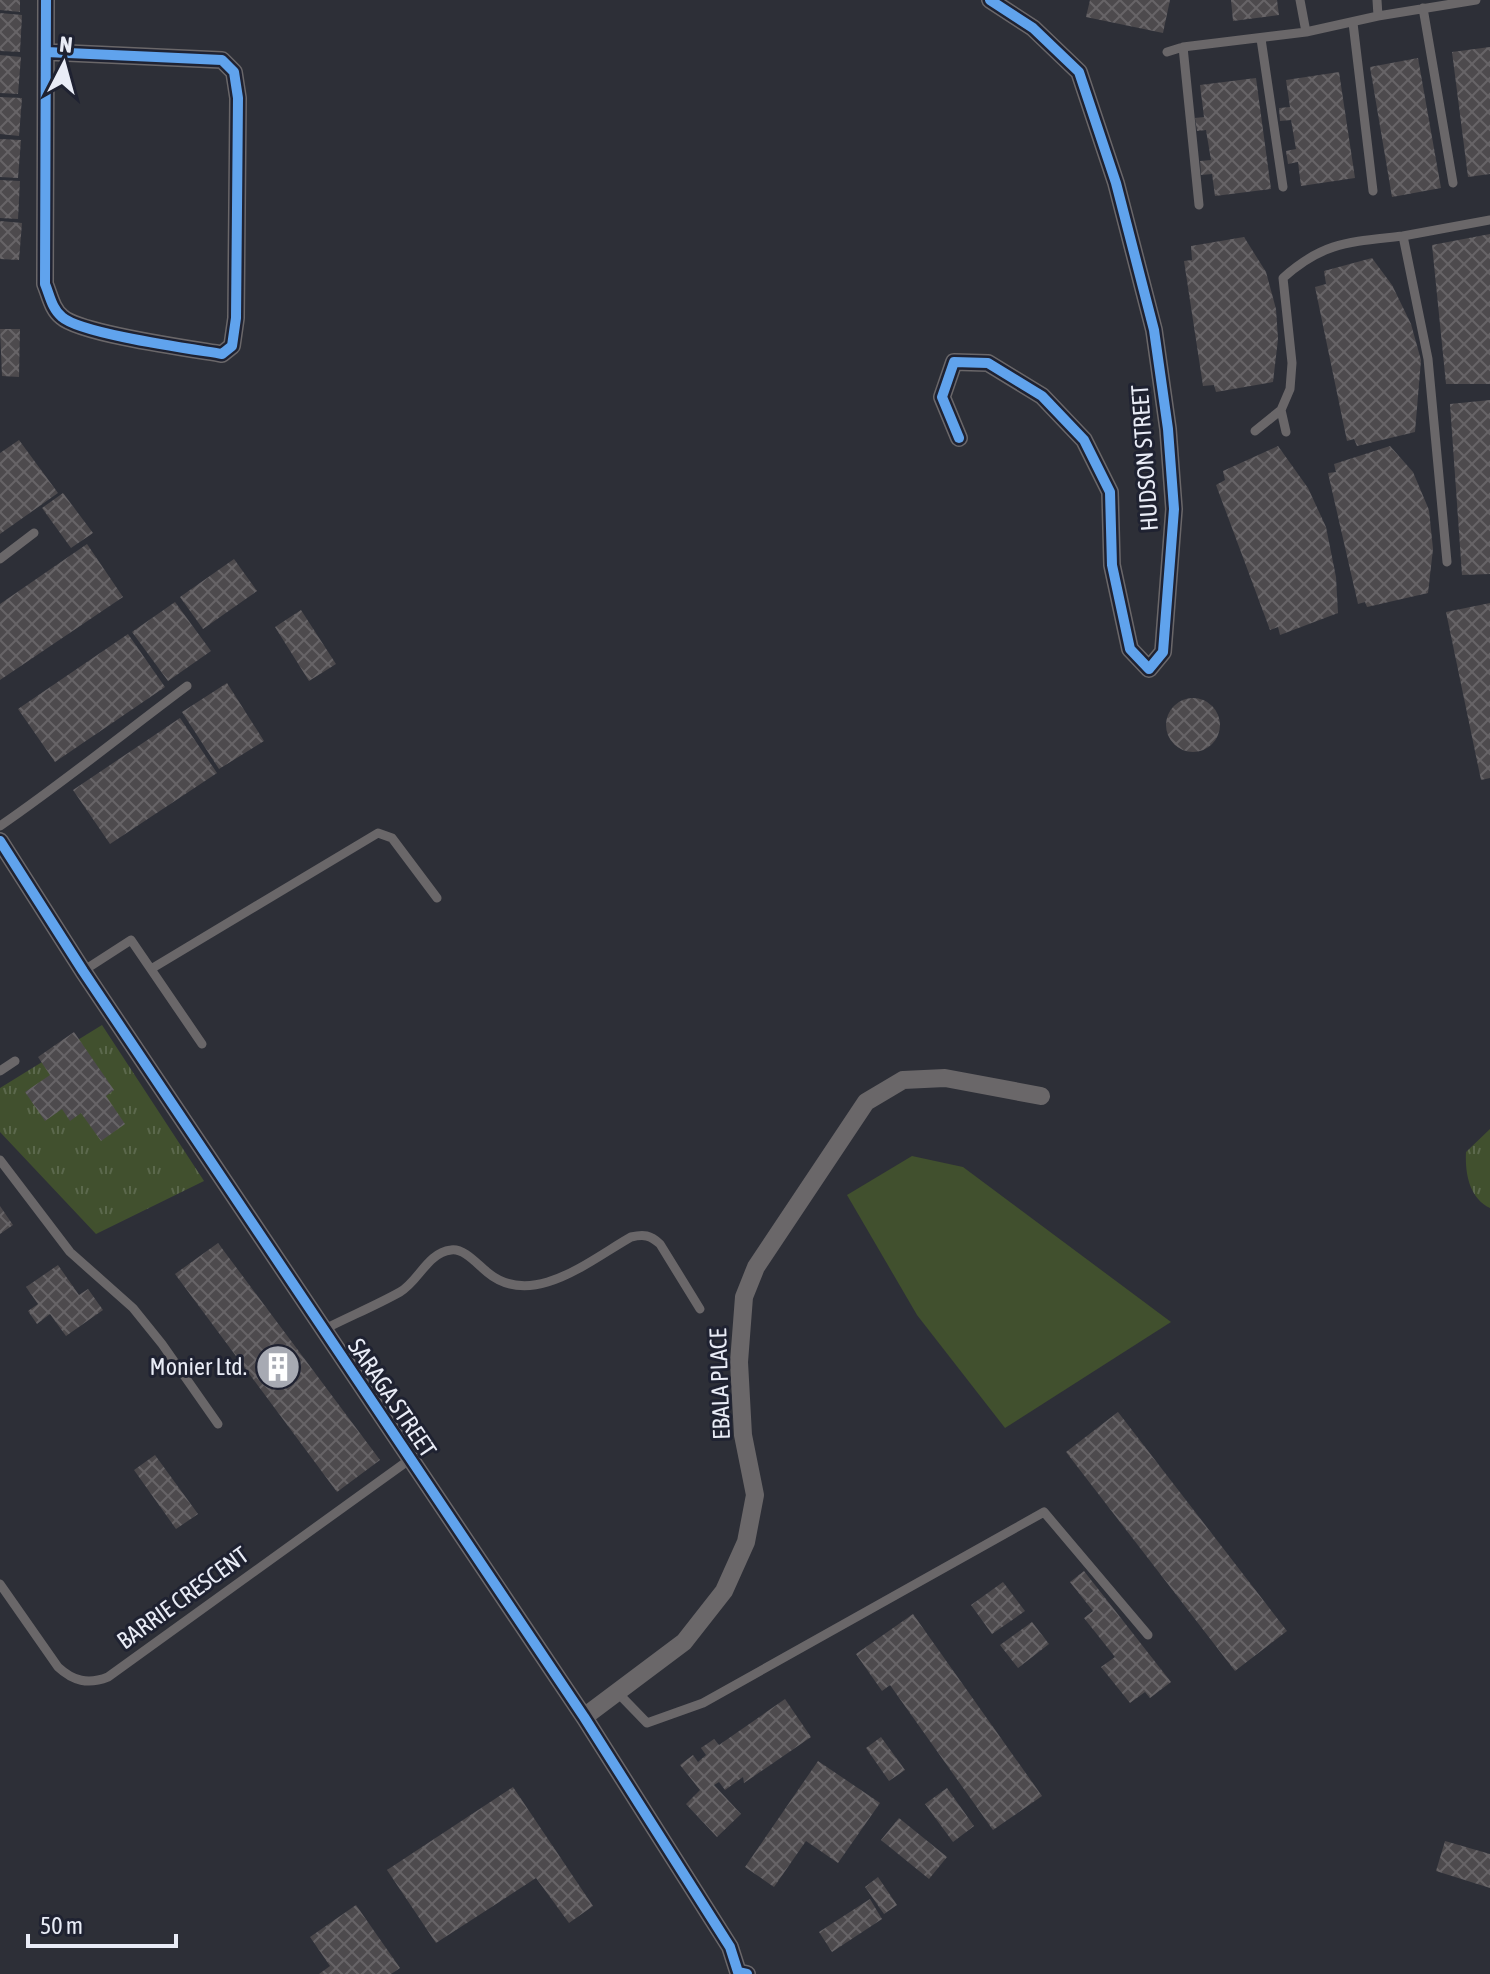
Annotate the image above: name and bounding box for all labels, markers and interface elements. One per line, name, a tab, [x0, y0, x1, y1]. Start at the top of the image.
north arrow	[24, 24, 104, 104]
text: N	[58, 31, 74, 58]
street label: HUDSON STREET	[1126, 383, 1163, 532]
street label: EBALA PLACE	[704, 1328, 735, 1440]
street label: SARAGA STREET	[343, 1333, 442, 1462]
building icon: Monier Ltd.	[254, 1343, 302, 1391]
place label: Monier Ltd.	[150, 1353, 247, 1380]
street label: BARRIE CRESCENT	[112, 1541, 254, 1654]
scale bar	[28, 1898, 176, 1948]
text: 50 m	[40, 1912, 83, 1939]

